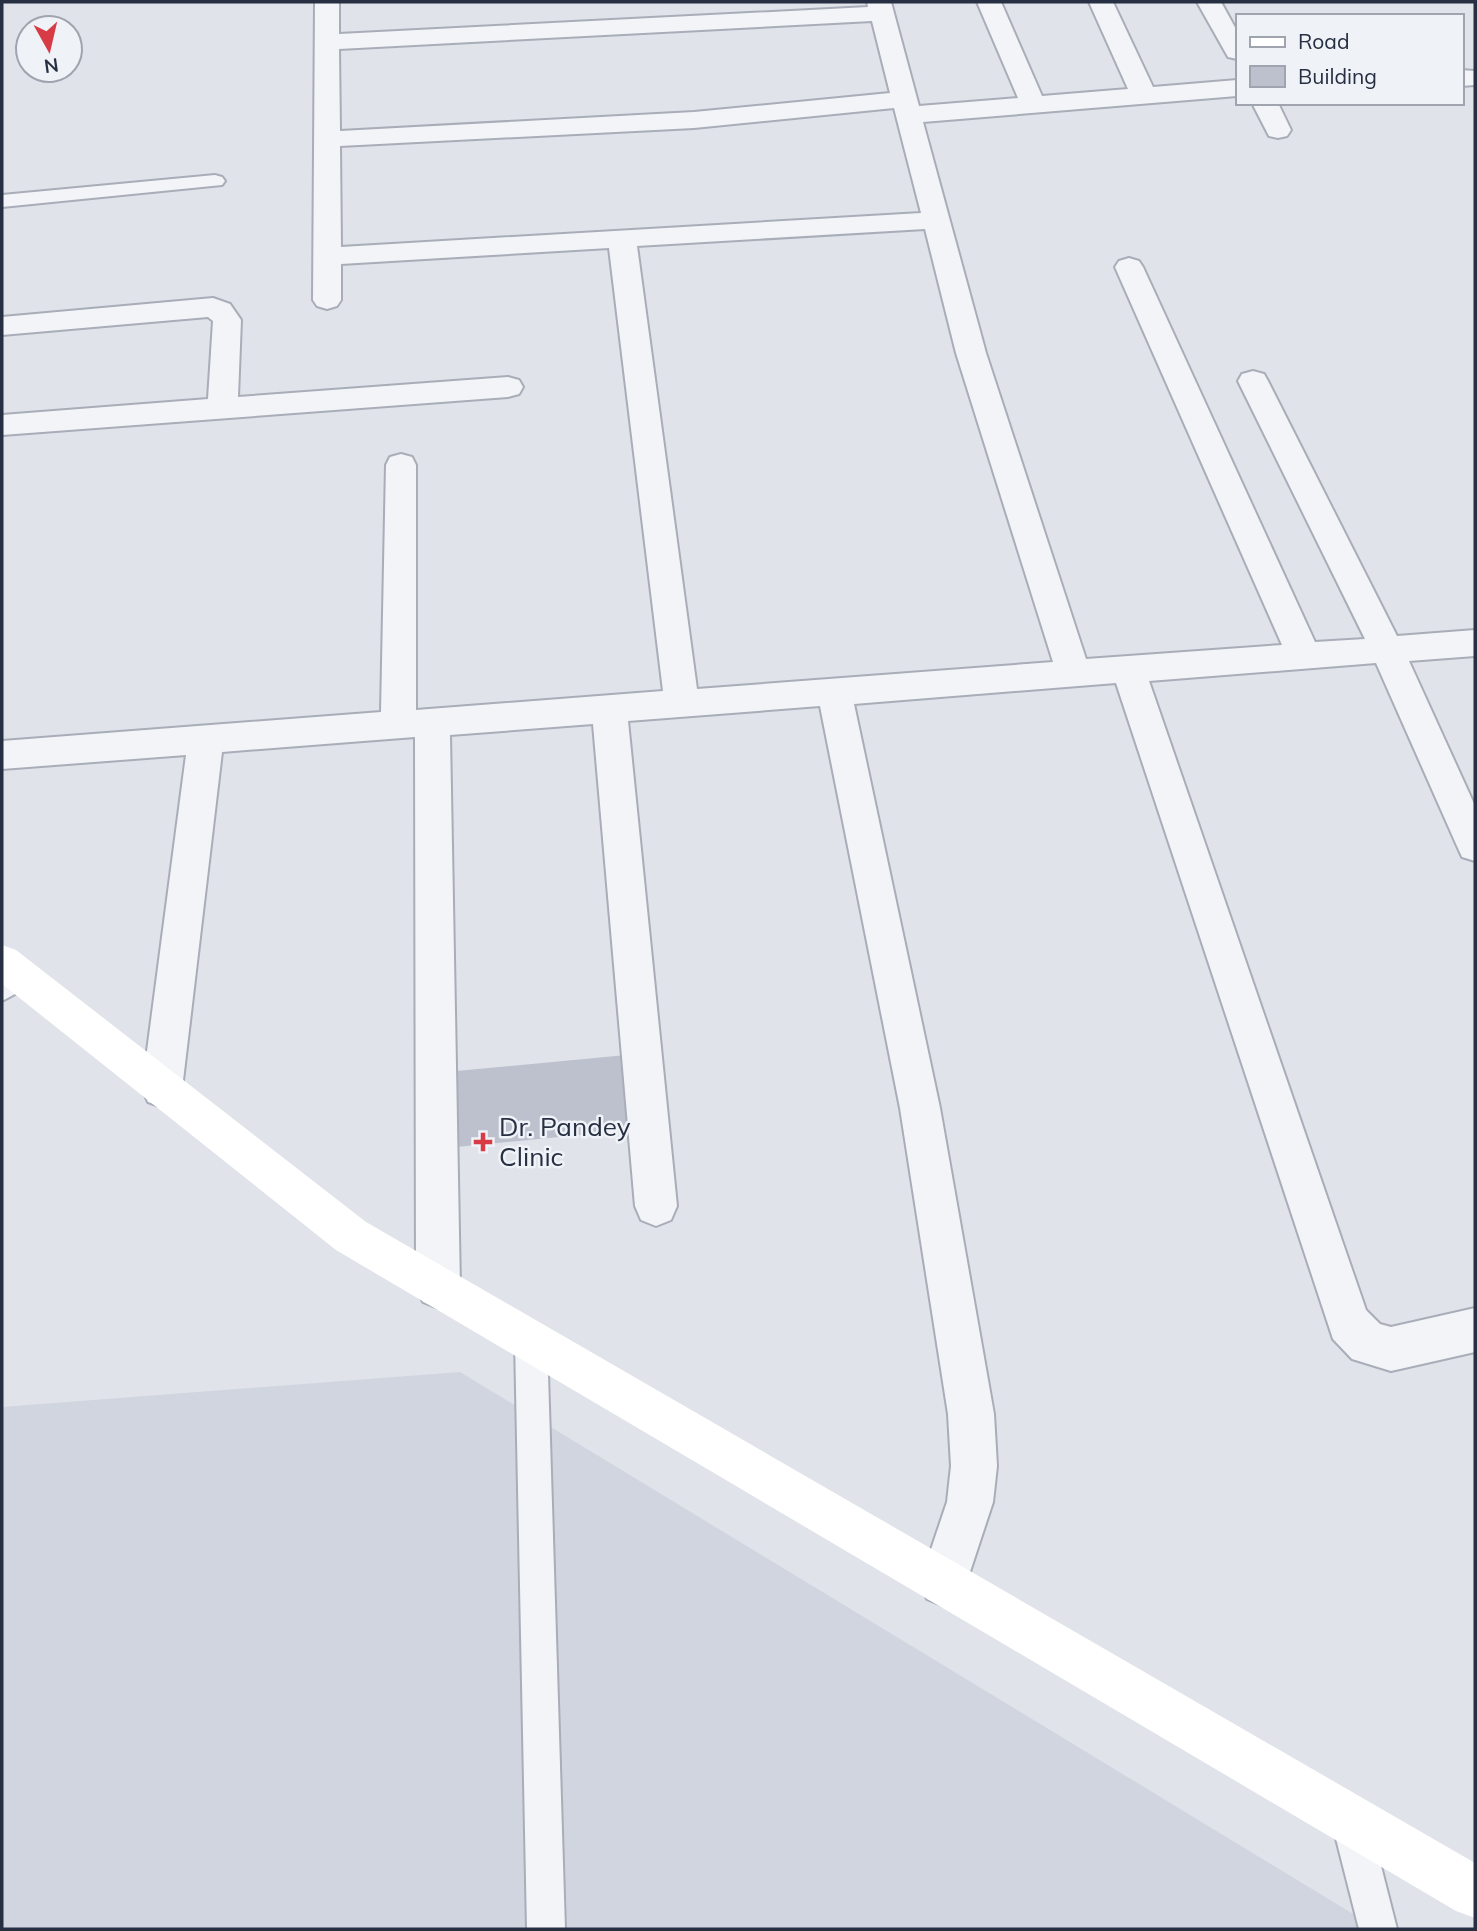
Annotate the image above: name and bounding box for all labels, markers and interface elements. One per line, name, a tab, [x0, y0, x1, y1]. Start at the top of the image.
north arrow	[14, 14, 84, 84]
legend	[1236, 14, 1463, 105]
text: Road	[1298, 28, 1349, 54]
text: N	[43, 53, 60, 79]
text: Building	[1298, 63, 1377, 89]
place label: Dr. Pandey Clinic	[499, 1110, 631, 1173]
marker: Dr. Pandey Clinic	[473, 1132, 493, 1152]

